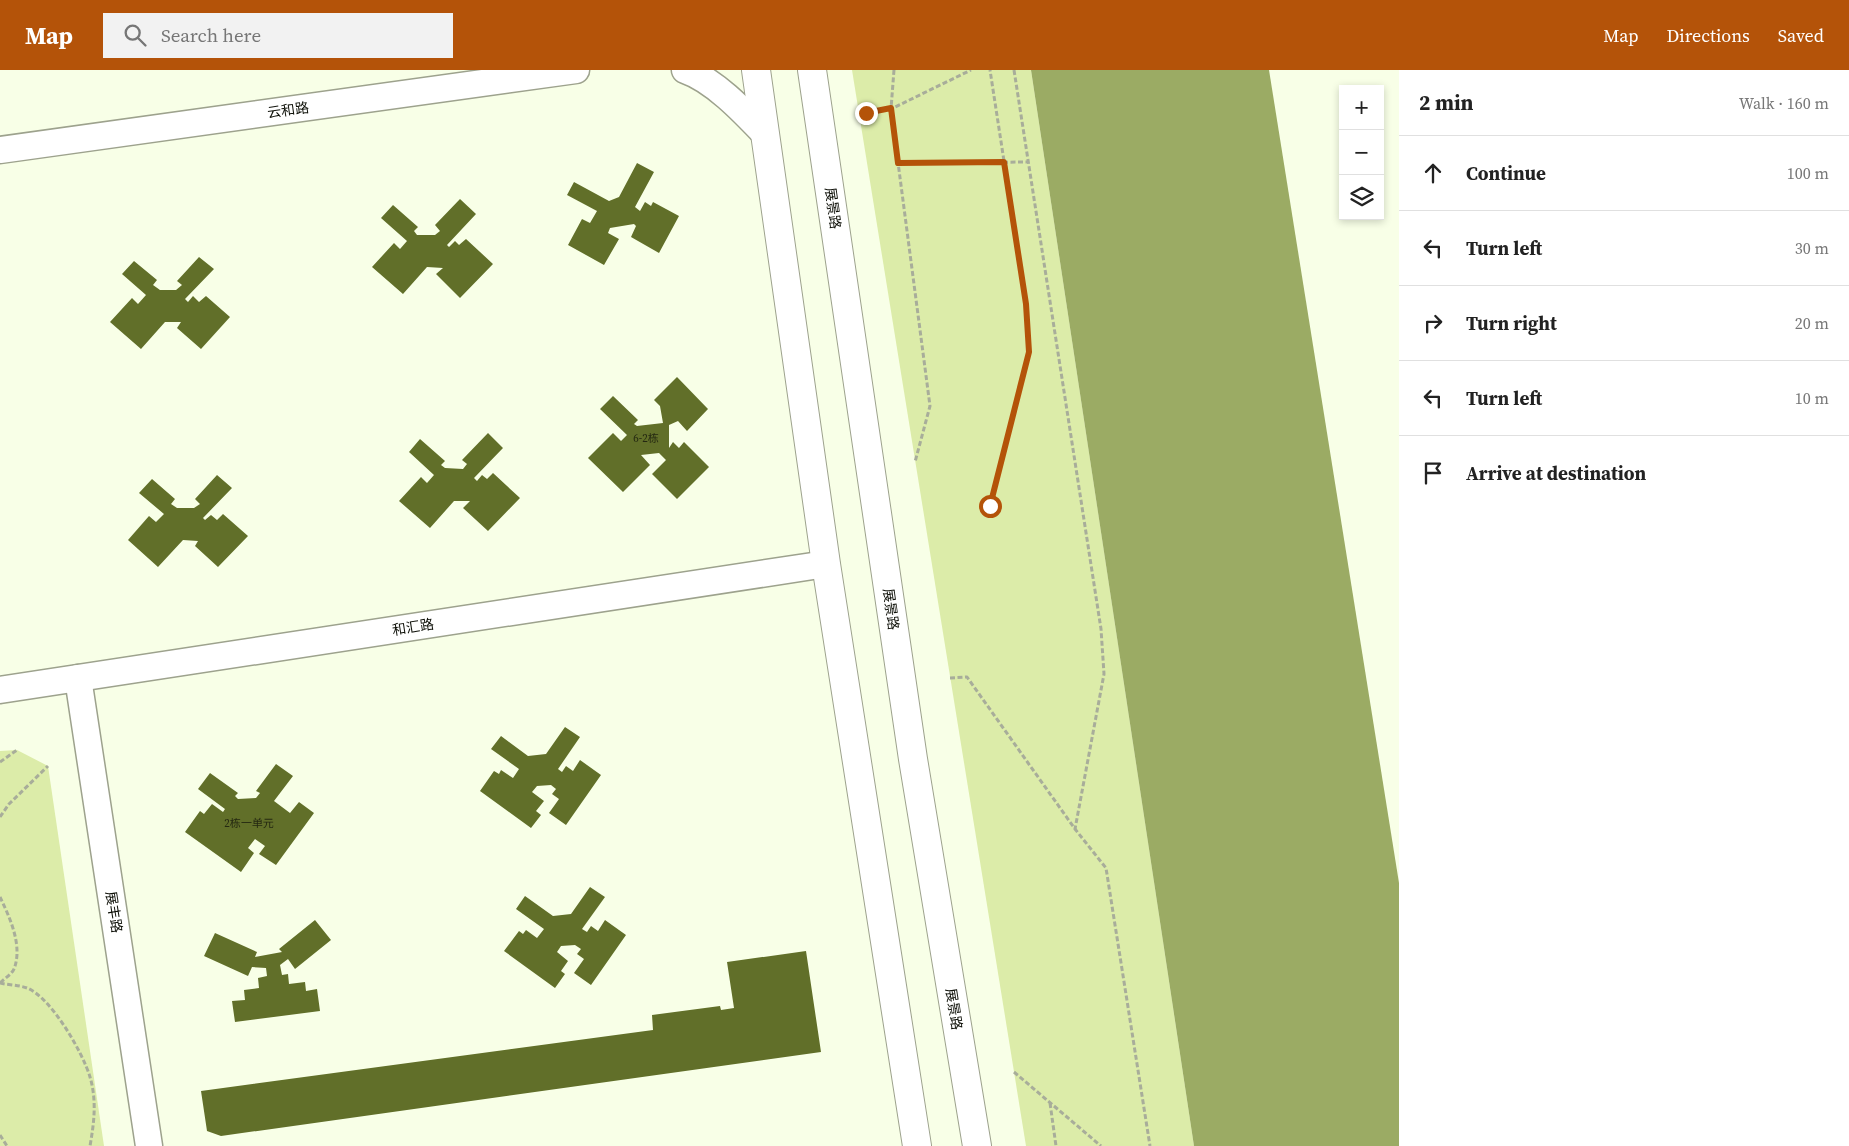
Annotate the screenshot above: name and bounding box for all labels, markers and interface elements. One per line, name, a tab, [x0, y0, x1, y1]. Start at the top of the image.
search box	[103, 13, 453, 58]
text: Map	[25, 19, 73, 52]
icon: search	[121, 21, 149, 49]
text: Search here	[161, 22, 261, 48]
text: Map	[1603, 23, 1639, 48]
text: Directions	[1667, 23, 1750, 48]
text: Saved	[1778, 23, 1824, 48]
map controls	[1339, 85, 1384, 220]
button: +	[1339, 85, 1384, 130]
text: 2 min	[1419, 88, 1474, 117]
text: Walk · 160 m	[1739, 92, 1829, 114]
street label: 云和路	[266, 97, 310, 123]
route end	[855, 102, 878, 125]
button: −	[1339, 130, 1384, 175]
icon: ahead	[1419, 159, 1447, 187]
text: Continue	[1466, 160, 1546, 186]
text: 100 m	[1787, 162, 1829, 184]
button: layers	[1339, 175, 1384, 220]
street label: 展景路	[820, 186, 846, 230]
icon: left	[1419, 234, 1447, 262]
text: Turn left	[1466, 235, 1542, 261]
text: 30 m	[1795, 237, 1829, 259]
icon: right	[1419, 309, 1447, 337]
text: Turn right	[1466, 310, 1557, 336]
text: 20 m	[1795, 312, 1829, 334]
icon: left	[1419, 384, 1447, 412]
text: Turn left	[1466, 385, 1542, 411]
text: 10 m	[1795, 387, 1829, 409]
house number: 6-2栋	[633, 431, 659, 446]
icon: arrive	[1419, 459, 1447, 487]
text: Arrive at destination	[1466, 460, 1646, 486]
route start	[979, 495, 1002, 518]
street label: 展景路	[878, 587, 904, 631]
street label: 和汇路	[391, 614, 435, 640]
house number: 2栋一单元	[224, 816, 274, 831]
street label: 展丰路	[101, 890, 127, 934]
street label: 展景路	[941, 987, 967, 1031]

